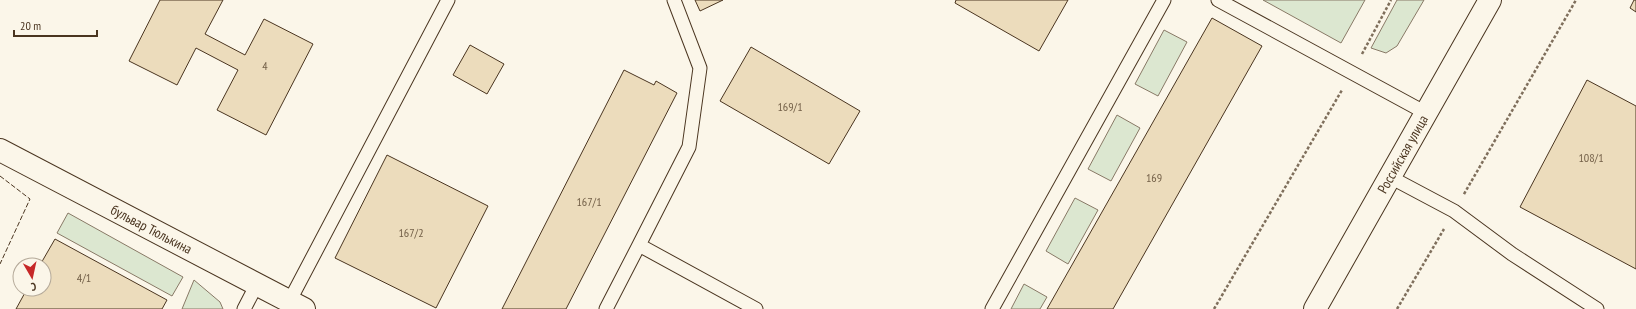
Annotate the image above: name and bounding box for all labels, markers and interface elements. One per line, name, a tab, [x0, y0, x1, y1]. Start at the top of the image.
scale bar	[14, 12, 97, 38]
text: 20 m	[20, 18, 41, 33]
house number: 4	[262, 58, 268, 73]
house number: 169/1	[777, 99, 803, 114]
street label: Российская улица	[1373, 112, 1432, 196]
house number: 108/1	[1578, 150, 1604, 165]
house number: 169	[1146, 170, 1162, 185]
house number: 167/1	[576, 194, 602, 209]
street label: бульвар Тюлькина	[108, 201, 195, 258]
house number: 167/2	[398, 225, 424, 240]
north arrow	[12, 257, 52, 297]
house number: 4/1	[77, 270, 91, 285]
text: С	[30, 280, 37, 294]

